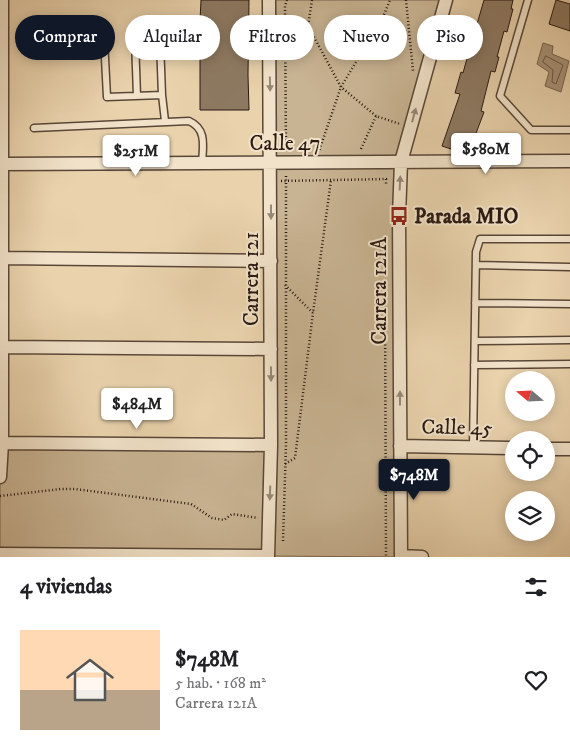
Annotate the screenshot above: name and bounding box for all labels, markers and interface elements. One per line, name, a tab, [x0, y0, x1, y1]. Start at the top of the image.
chip: Comprar	[15, 15, 115, 60]
chip: Alquilar	[125, 15, 220, 60]
chip: Filtros	[230, 15, 314, 60]
chip: Nuevo	[324, 15, 407, 60]
chip: Piso	[417, 15, 483, 60]
one-way arrow	[266, 76, 274, 92]
one-way arrow	[411, 108, 419, 123]
street label: Calle 47	[249, 131, 321, 157]
pin: $580M	[451, 132, 521, 175]
pin: $251M	[101, 134, 171, 177]
text: $580M	[462, 139, 510, 159]
text: $251M	[114, 141, 158, 161]
one-way arrow	[397, 174, 405, 190]
one-way arrow	[267, 204, 275, 220]
place label: Parada MIO	[414, 204, 518, 230]
bus stop icon: Parada MIO	[388, 205, 410, 227]
street label: Carrera 121	[239, 232, 265, 326]
street label: Carrera 121A	[367, 237, 393, 345]
one-way arrow	[267, 366, 275, 382]
north arrow	[505, 371, 555, 421]
map controls	[505, 371, 555, 541]
pin: $484M	[102, 388, 172, 430]
one-way arrow	[396, 389, 404, 405]
text: $484M	[112, 394, 162, 414]
street label: Calle 45	[421, 414, 493, 442]
button: locate	[505, 431, 555, 481]
pin: $748M	[379, 458, 449, 501]
text: $748M	[390, 465, 438, 485]
one-way arrow	[265, 486, 273, 502]
button: layers	[505, 491, 555, 541]
icon: filters	[522, 573, 550, 601]
text: 4 viviendas	[20, 574, 112, 600]
text: $748M	[175, 647, 239, 673]
icon: home	[60, 650, 120, 710]
icon: heart	[522, 666, 550, 694]
text: 5 hab. · 168 m²	[175, 673, 266, 693]
text: Carrera 121A	[175, 693, 257, 713]

